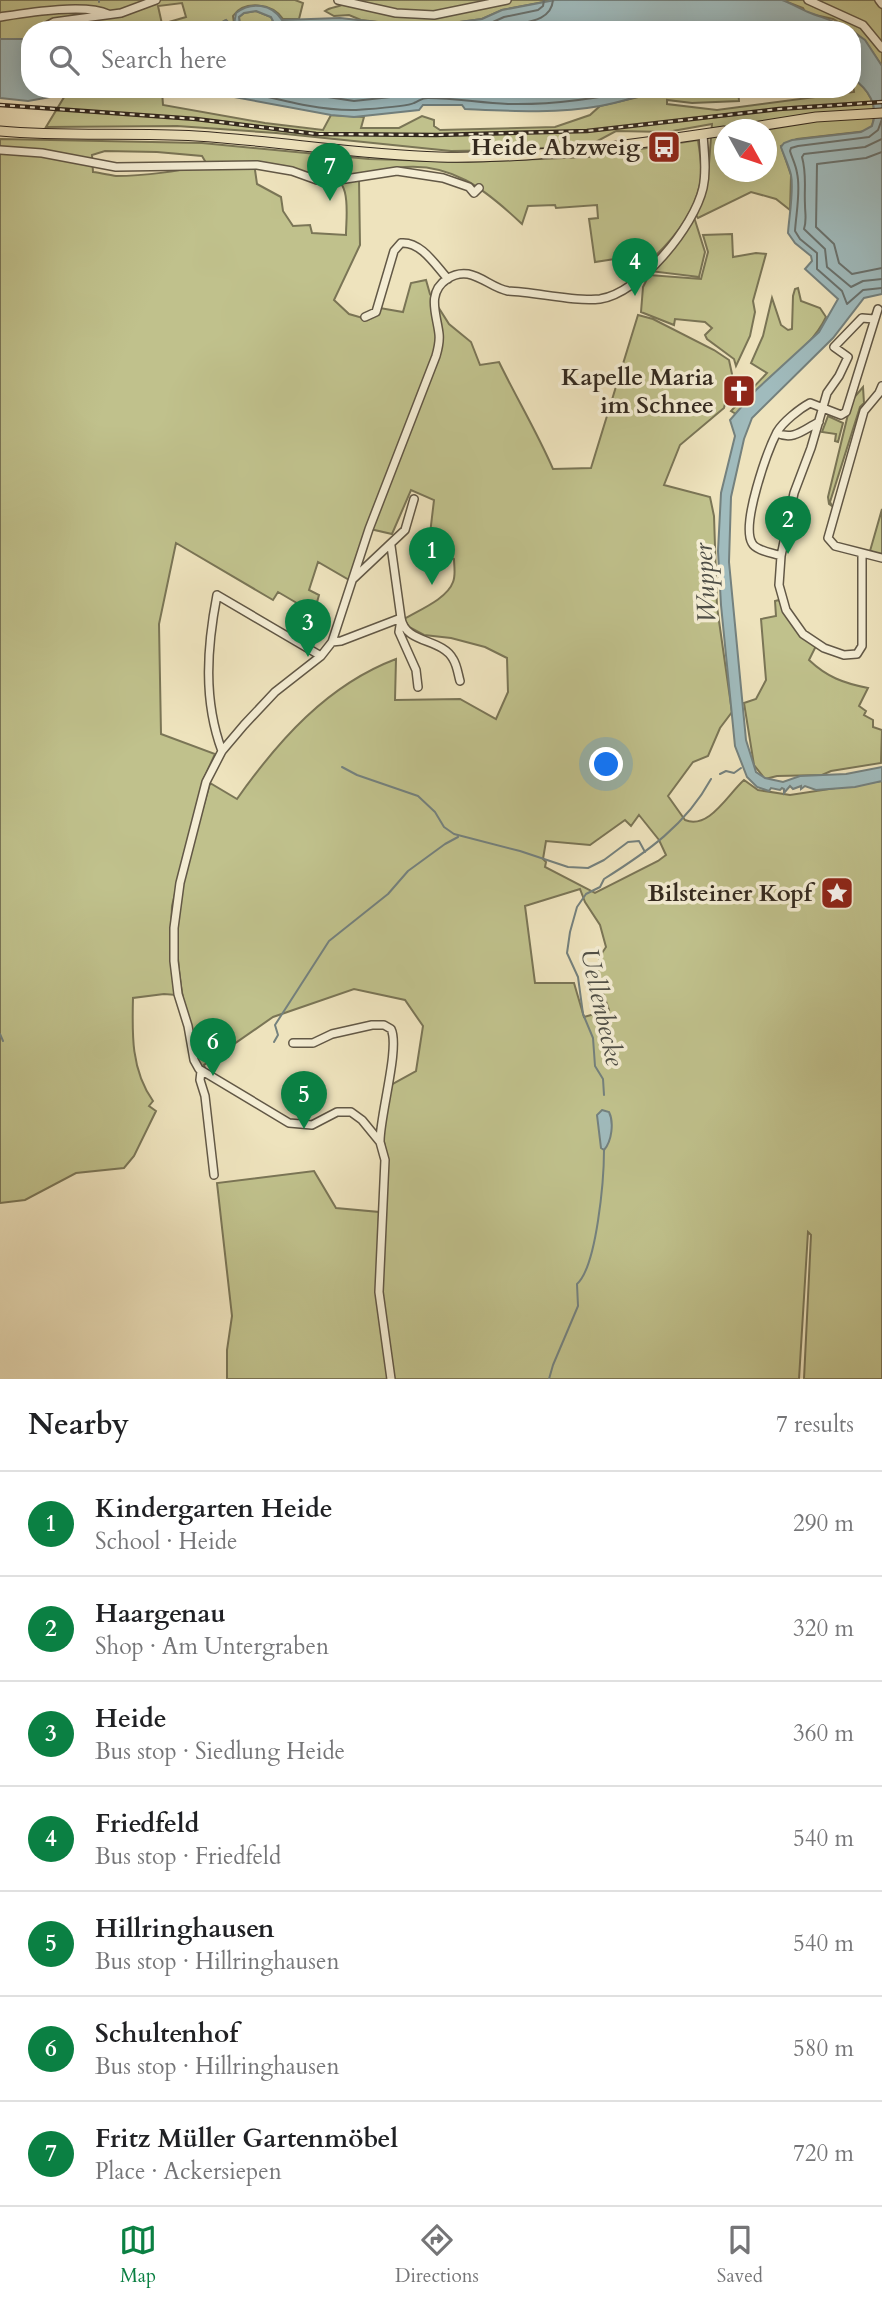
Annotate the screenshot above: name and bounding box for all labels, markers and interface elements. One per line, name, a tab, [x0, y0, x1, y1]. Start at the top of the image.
search box	[21, 21, 861, 98]
icon: search	[45, 41, 83, 79]
text: Search here	[101, 42, 227, 77]
north arrow	[714, 119, 777, 182]
bus stop icon: Heide Abzweig	[645, 128, 683, 166]
place label: Heide Abzweig	[471, 131, 641, 164]
pin: 7	[307, 143, 353, 201]
pin: 4	[612, 238, 658, 296]
place label: Kapelle Maria im Schnee	[561, 361, 714, 422]
church icon: Kapelle Maria im Schnee	[720, 372, 758, 410]
pin: 2	[765, 496, 811, 554]
pin: 1	[409, 527, 455, 585]
water label: Wupper	[685, 540, 725, 624]
pin: 3	[285, 599, 331, 657]
your location	[589, 747, 623, 781]
place icon: Bilsteiner Kopf	[818, 874, 856, 912]
place label: Bilsteiner Kopf	[647, 877, 816, 910]
water label: Uellenbecke	[571, 944, 633, 1070]
pin: 6	[190, 1018, 236, 1076]
pin: 5	[281, 1071, 327, 1129]
text: Nearby	[28, 1404, 129, 1445]
text: 7 results	[776, 1409, 854, 1440]
text: Kindergarten Heide	[95, 1491, 333, 1526]
text: 1	[45, 1508, 57, 1539]
text: 290 m	[793, 1508, 854, 1539]
text: School · Heide	[95, 1526, 237, 1557]
text: Haargenau	[95, 1596, 226, 1631]
text: 2	[45, 1613, 57, 1644]
text: 320 m	[793, 1613, 854, 1644]
text: Shop · Am Untergraben	[95, 1631, 329, 1662]
text: Heide	[95, 1701, 167, 1736]
text: 3	[45, 1718, 57, 1749]
text: 360 m	[793, 1718, 854, 1749]
text: Bus stop · Siedlung Heide	[95, 1736, 345, 1767]
text: Friedfeld	[95, 1806, 199, 1841]
text: 4	[45, 1823, 57, 1854]
text: 540 m	[793, 1823, 854, 1854]
text: Bus stop · Friedfeld	[95, 1841, 281, 1872]
text: Hillringhausen	[95, 1911, 274, 1946]
text: 5	[45, 1928, 57, 1959]
text: 540 m	[793, 1928, 854, 1959]
text: Bus stop · Hillringhausen	[95, 1946, 340, 1977]
text: Schultenhof	[95, 2016, 238, 2051]
text: 6	[45, 2033, 57, 2064]
text: 580 m	[793, 2033, 854, 2064]
text: Bus stop · Hillringhausen	[95, 2051, 340, 2082]
text: Fritz Müller Gartenmöbel	[95, 2121, 398, 2156]
text: 7	[45, 2138, 57, 2169]
text: 720 m	[793, 2138, 854, 2169]
text: Place · Ackersiepen	[95, 2156, 282, 2187]
tab: Map	[119, 2221, 157, 2289]
tab: Directions	[395, 2221, 479, 2289]
tab: Saved	[717, 2221, 763, 2289]

